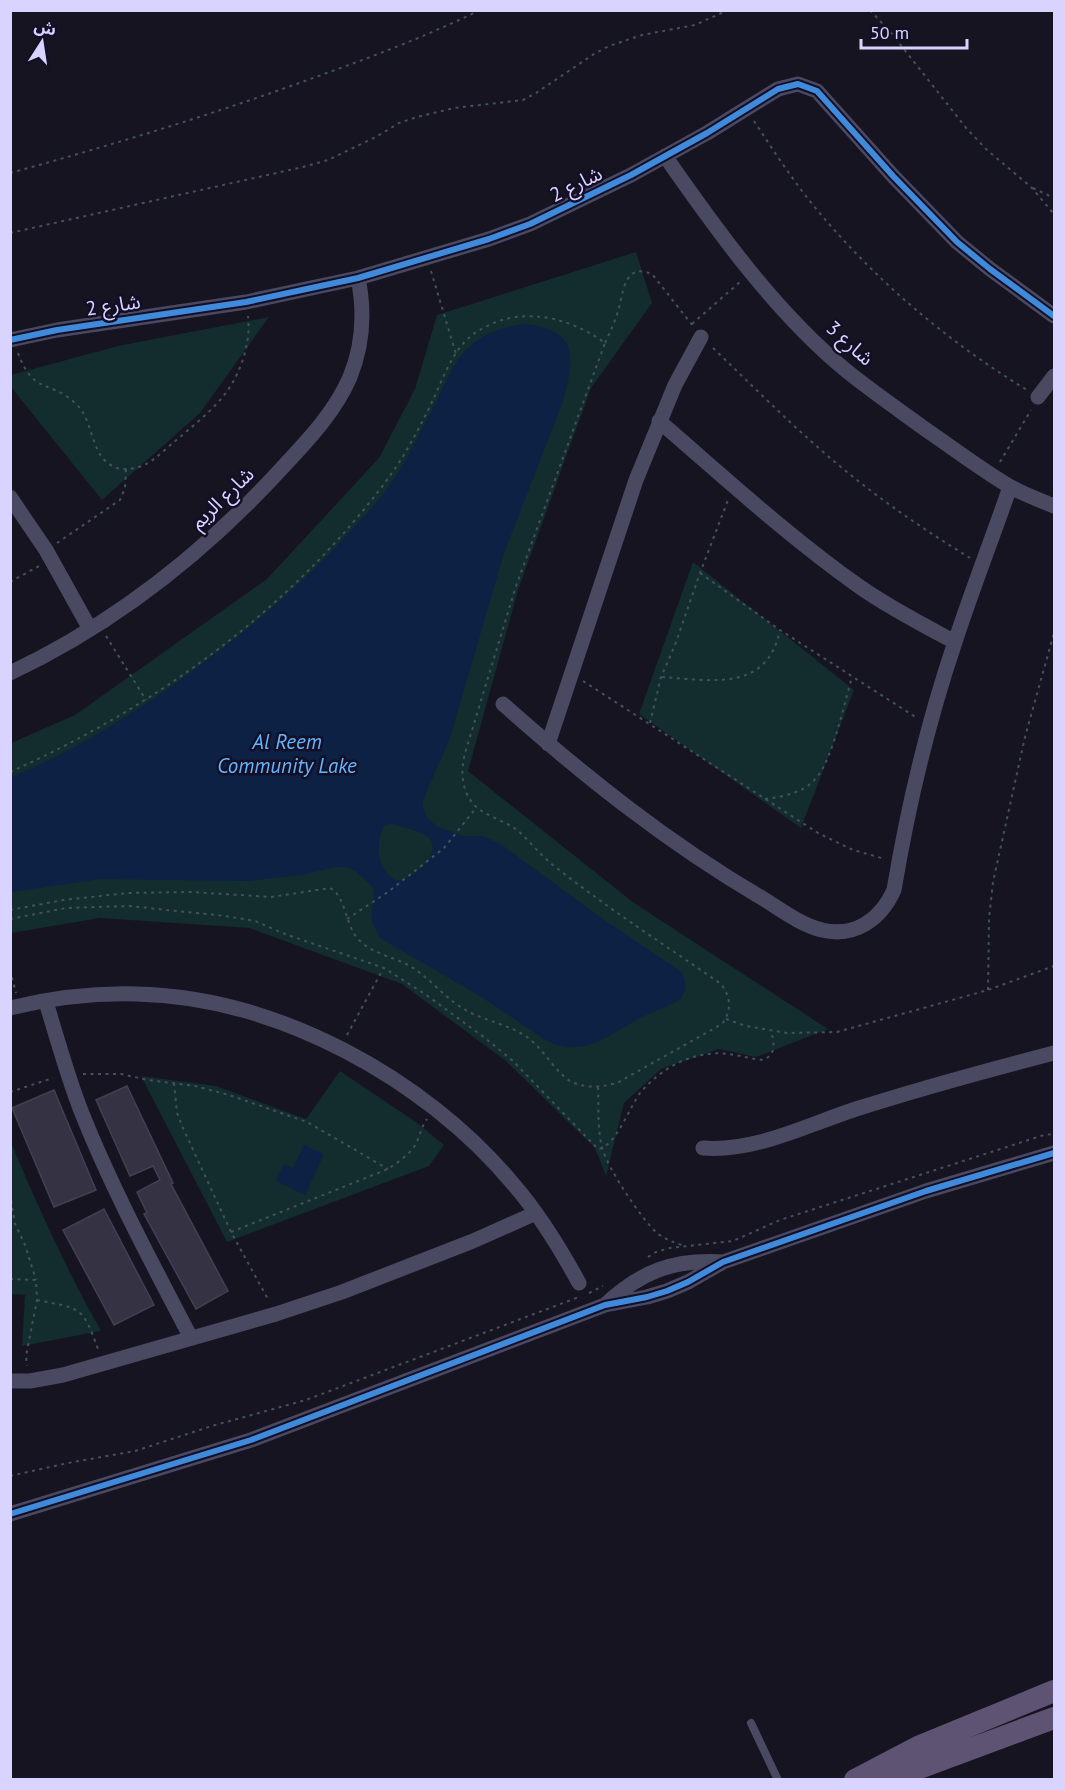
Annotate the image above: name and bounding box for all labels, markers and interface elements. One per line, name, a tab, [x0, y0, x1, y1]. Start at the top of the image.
north arrow	[12, 12, 72, 72]
scale bar	[861, 12, 968, 50]
text: ش	[32, 15, 58, 39]
text: 50 m	[870, 21, 909, 44]
street label: شارع 2	[545, 160, 607, 210]
street label: شارع 2	[84, 288, 142, 324]
street label: شارع 3	[819, 315, 879, 373]
street label: شارع الريم	[185, 461, 261, 536]
water label: Al Reem Community Lake	[217, 728, 357, 779]

